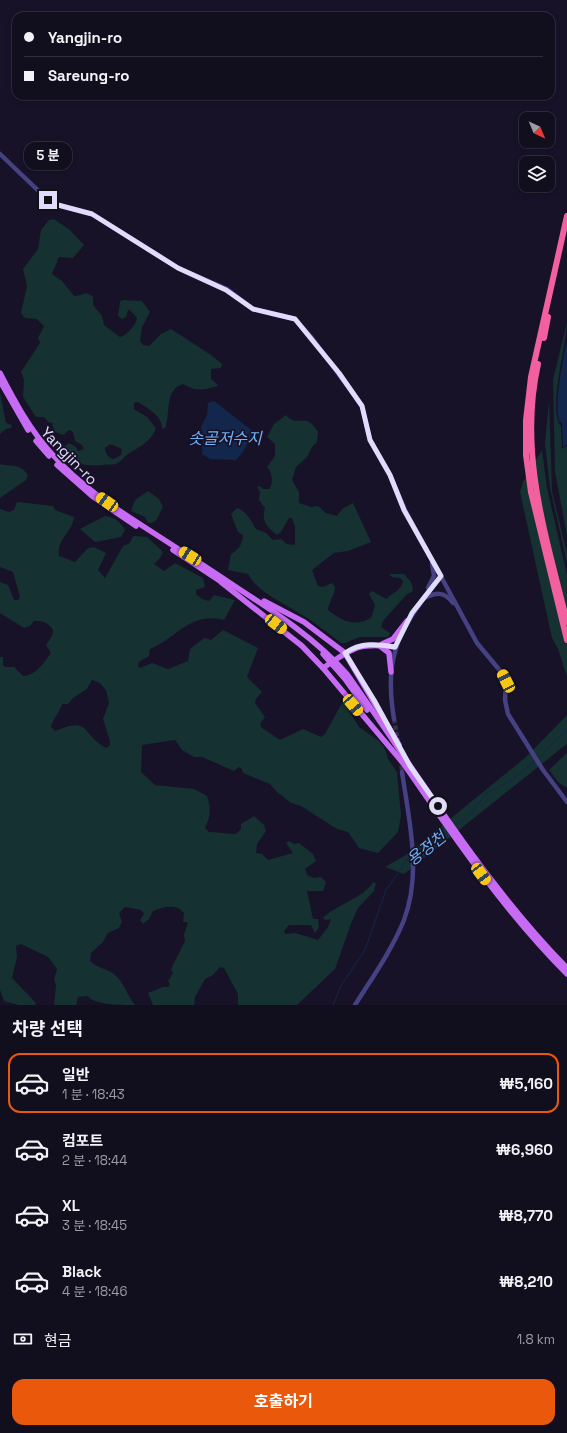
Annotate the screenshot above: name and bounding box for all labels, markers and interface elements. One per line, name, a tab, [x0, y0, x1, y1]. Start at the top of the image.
text: Yangjin-ro	[48, 28, 122, 47]
text: Sareung-ro	[48, 66, 129, 85]
north arrow	[519, 112, 555, 148]
map controls	[519, 112, 555, 192]
callout: 5 분	[24, 142, 72, 170]
text: 5 분	[36, 147, 60, 164]
button: layers	[519, 156, 555, 192]
route end	[39, 191, 57, 209]
street label: Yangjin-ro	[37, 423, 102, 489]
water label: 솟골저수지	[188, 428, 263, 449]
car	[94, 490, 120, 514]
car	[177, 545, 203, 567]
car	[263, 612, 289, 636]
car	[495, 668, 517, 694]
car	[341, 692, 365, 718]
route start	[429, 797, 447, 815]
water label: 용정천	[402, 825, 452, 870]
car	[469, 861, 493, 887]
text: 차량 선택	[12, 1017, 83, 1040]
icon: car	[14, 1065, 50, 1101]
text: 일반	[62, 1065, 90, 1084]
text: ₩5,160	[499, 1074, 553, 1093]
text: 1 분 · 18:43	[62, 1086, 125, 1103]
icon: car	[14, 1131, 50, 1167]
text: 컴포트	[62, 1131, 103, 1150]
text: ₩6,960	[496, 1140, 553, 1159]
text: 2 분 · 18:44	[62, 1152, 127, 1169]
text: XL	[62, 1196, 80, 1215]
icon: car	[14, 1197, 50, 1233]
text: ₩8,770	[499, 1206, 553, 1225]
text: 3 분 · 18:45	[62, 1217, 127, 1234]
text: Black	[62, 1262, 102, 1281]
icon: car	[14, 1263, 50, 1299]
text: ₩8,210	[499, 1272, 553, 1291]
text: 4 분 · 18:46	[62, 1283, 127, 1300]
icon: cash	[12, 1328, 34, 1350]
text: 현금	[44, 1331, 72, 1350]
text: 1.8 km	[517, 1331, 555, 1348]
button: 호출하기	[12, 1379, 555, 1425]

